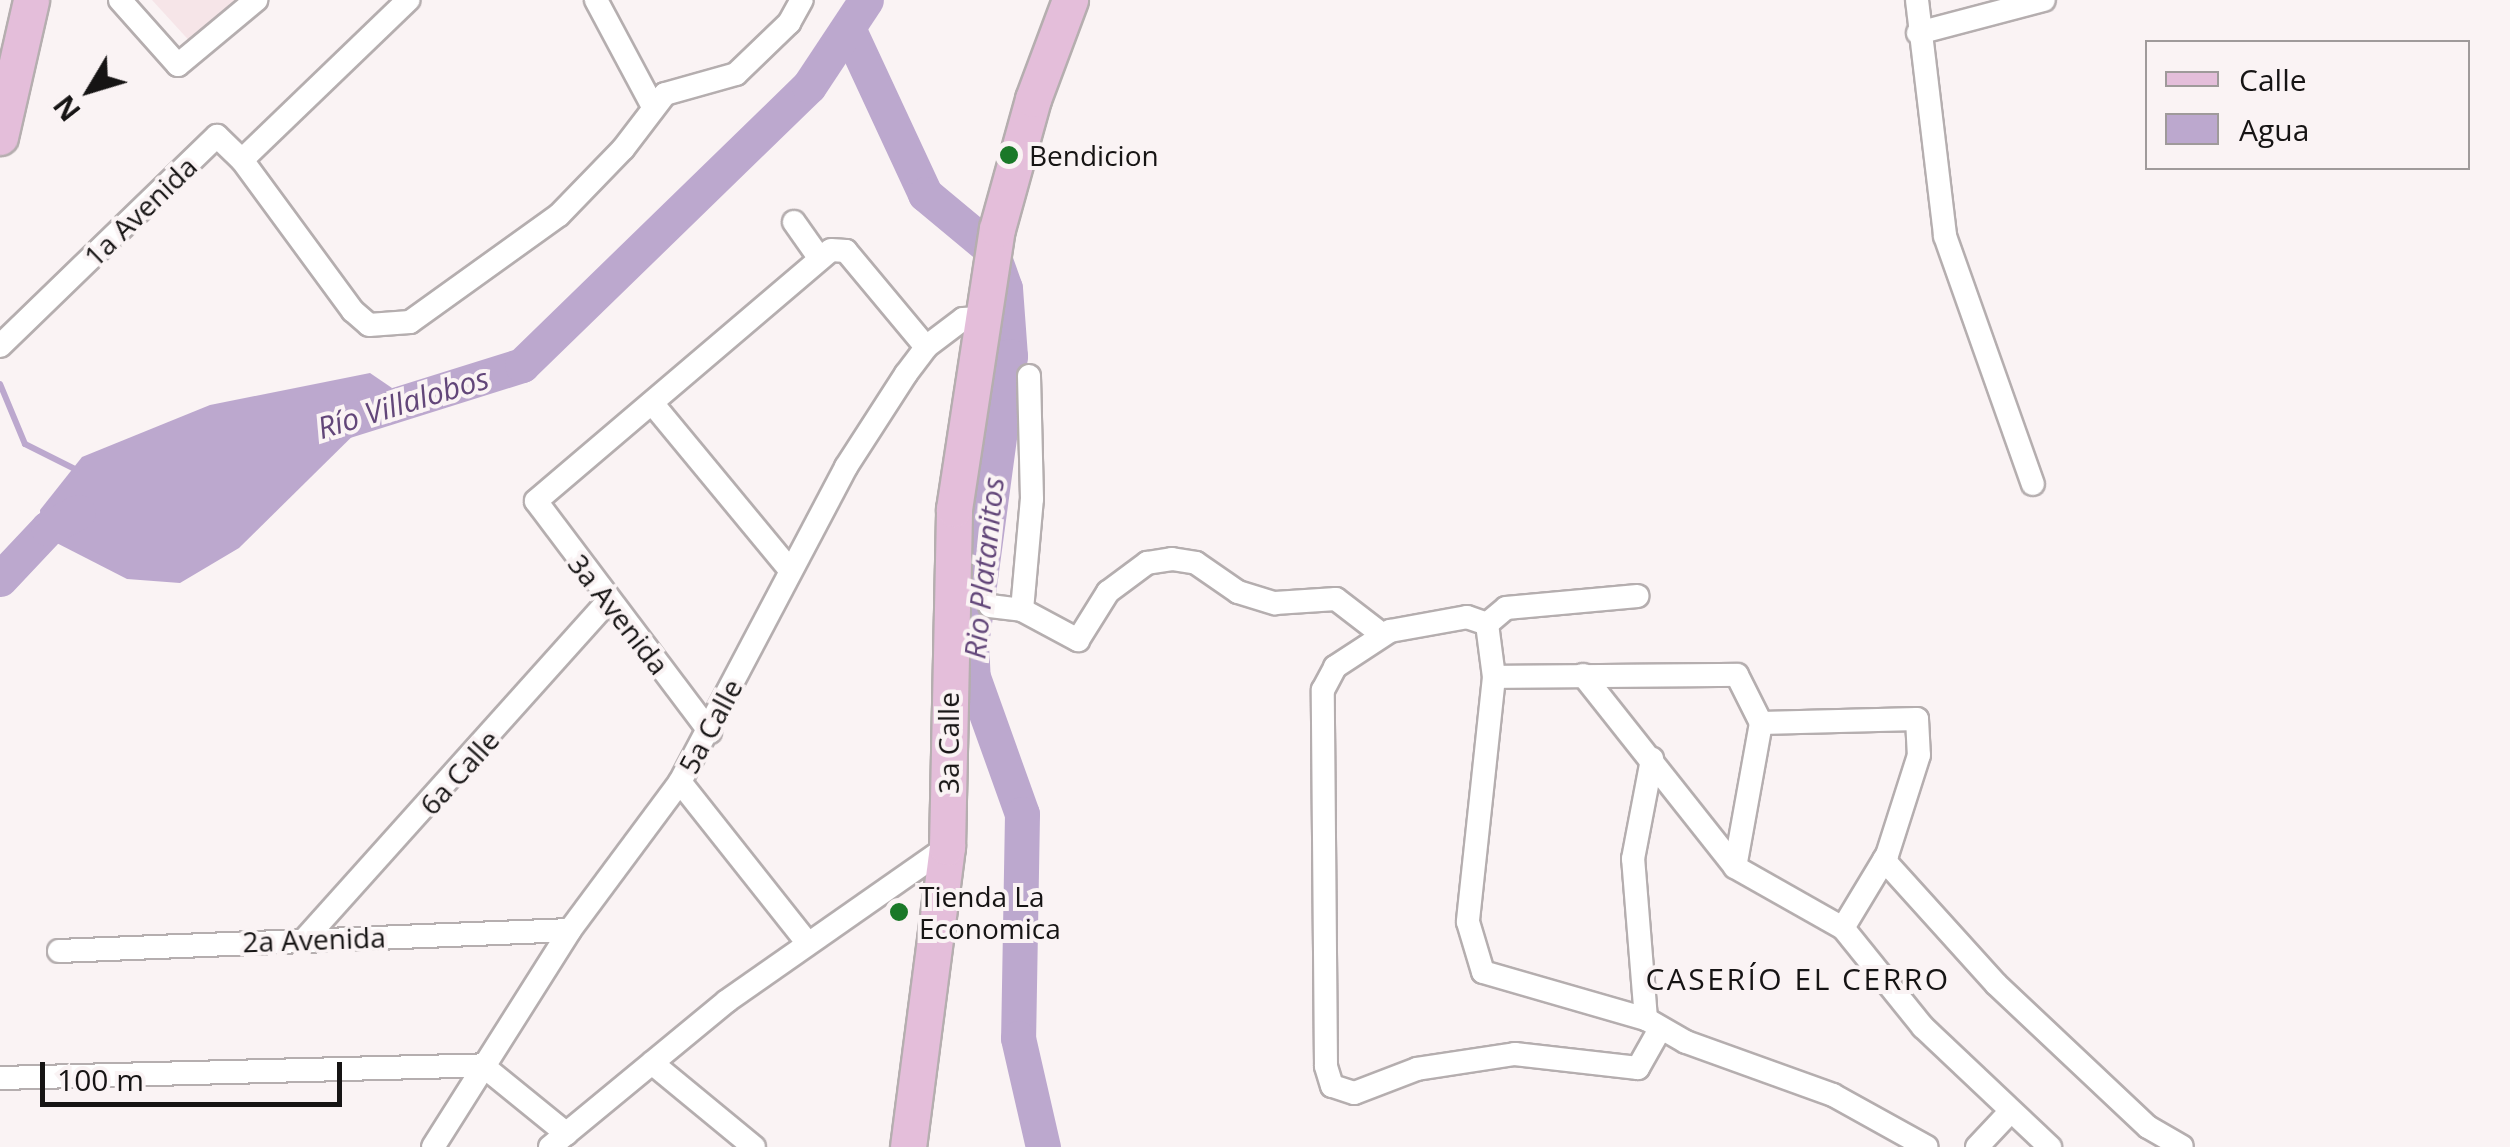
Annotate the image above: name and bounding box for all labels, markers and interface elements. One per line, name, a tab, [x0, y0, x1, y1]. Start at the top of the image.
north arrow	[40, 40, 140, 140]
legend	[2145, 40, 2470, 170]
text: Calle	[2239, 59, 2307, 100]
text: N	[44, 88, 88, 129]
text: Agua	[2239, 109, 2309, 150]
place label: Bendicion	[1029, 138, 1159, 172]
marker: Bendicion	[998, 144, 1020, 166]
street label: 1a Avenida	[77, 149, 203, 273]
water label: Río Villalobos	[313, 360, 493, 446]
water label: Rio Platanitos	[957, 475, 1011, 661]
street label: 3a Avenida	[562, 547, 676, 681]
street label: 5a Calle	[671, 673, 749, 779]
street label: 3a Calle	[931, 692, 965, 794]
street label: 6a Calle	[412, 723, 506, 821]
place label: Tienda La Economica	[919, 879, 1061, 945]
marker: Tienda La Economica	[888, 901, 910, 923]
street label: 2a Avenida	[242, 920, 386, 958]
district label: CASERÍO EL CERRO	[1645, 961, 1951, 997]
scale bar	[45, 1042, 348, 1104]
text: 100 m	[57, 1059, 144, 1100]

